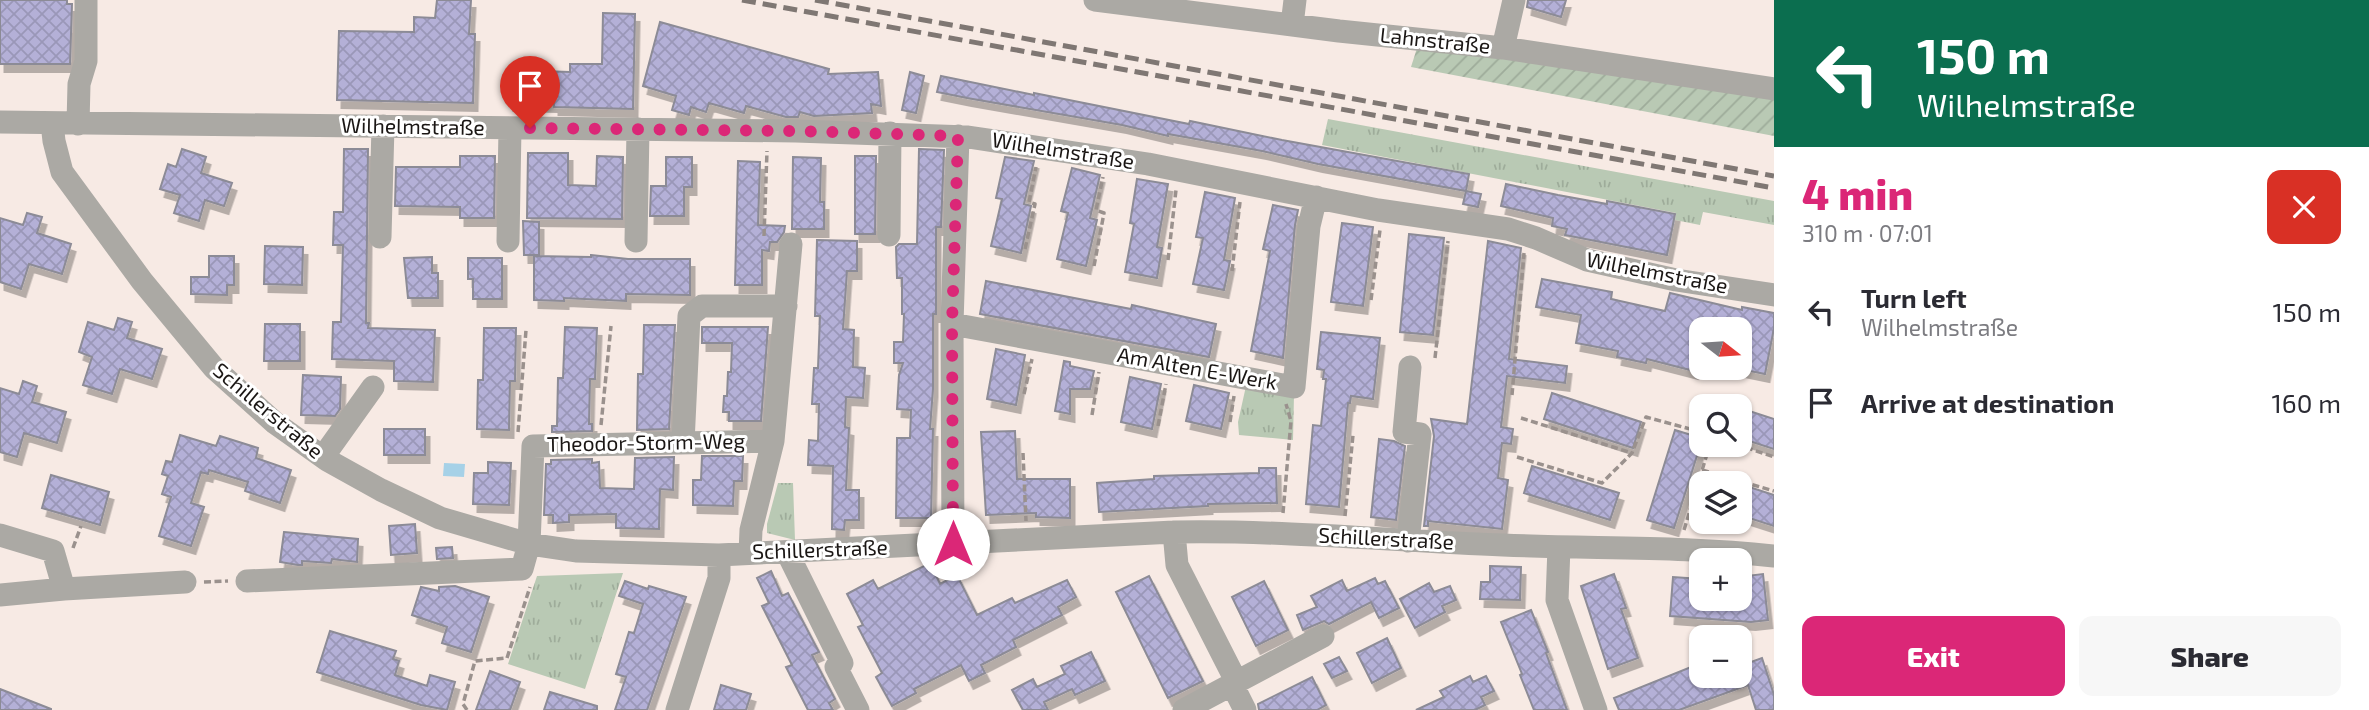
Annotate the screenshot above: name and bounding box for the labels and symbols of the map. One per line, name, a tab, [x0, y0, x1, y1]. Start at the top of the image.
street label: Lahnstraße	[1379, 21, 1492, 58]
pin	[500, 56, 560, 128]
street label: Wilhelmstraße	[341, 112, 485, 139]
street label: Wilhelmstraße	[990, 126, 1136, 173]
street label: Wilhelmstraße	[1584, 246, 1730, 297]
north arrow	[1689, 317, 1752, 380]
street label: Am Alten E-Werk	[1115, 341, 1279, 394]
street label: Schillerstraße	[209, 357, 329, 463]
street label: Theodor-Storm-Weg	[547, 427, 746, 456]
position arrow	[916, 507, 990, 581]
street label: Schillerstraße	[1318, 521, 1454, 554]
street label: Schillerstraße	[752, 534, 888, 563]

